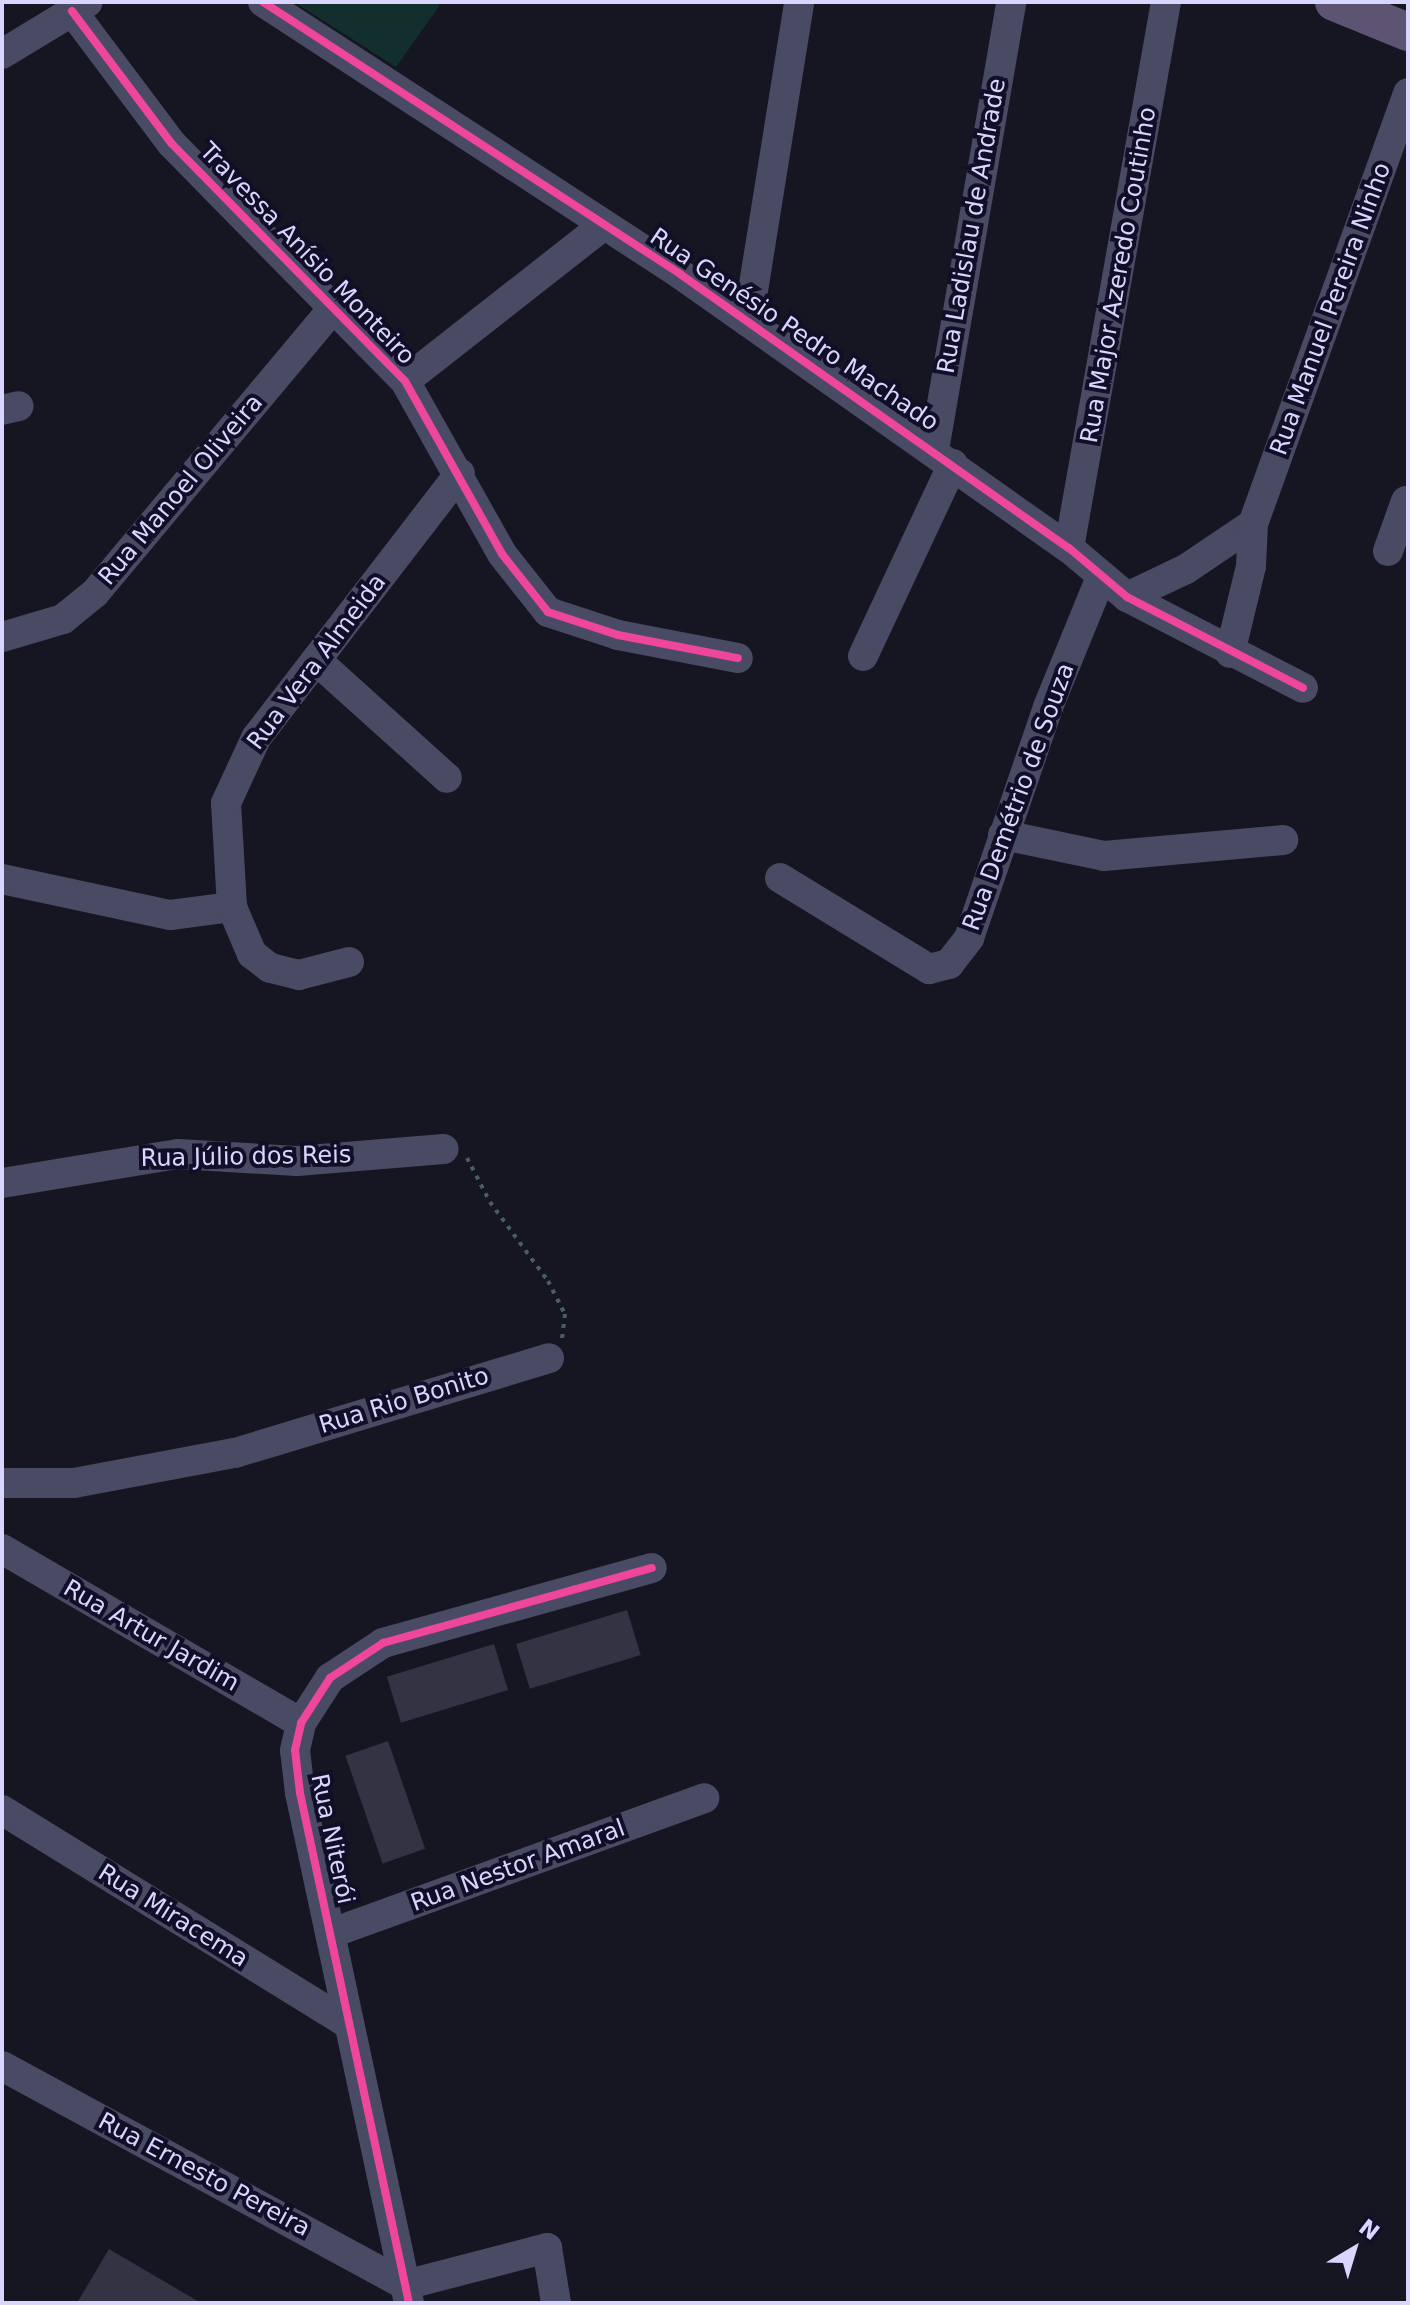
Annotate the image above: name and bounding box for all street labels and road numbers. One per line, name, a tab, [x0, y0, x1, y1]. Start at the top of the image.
street label: Rua Ladislau de Andrade	[932, 76, 1012, 376]
street label: Rua Major Azeredo Coutinho	[1075, 105, 1163, 445]
street label: Travessa Anísio Monteiro	[193, 137, 421, 371]
street label: Rua Manuel Pereira Ninho	[1265, 159, 1397, 459]
street label: Rua Genésio Pedro Machado	[644, 223, 944, 437]
street label: Rua Manoel Oliveira	[93, 389, 269, 591]
street label: Rua Vera Almeida	[242, 568, 392, 756]
street label: Rua Demétrio de Souza	[957, 659, 1081, 935]
street label: Rua Júlio dos Reis	[140, 1141, 352, 1173]
street label: Rua Rio Bonito	[316, 1362, 492, 1440]
street label: Rua Artur Jardim	[58, 1574, 244, 1698]
street label: Rua Niterói	[304, 1771, 360, 1907]
street label: Rua Nestor Amaral	[407, 1814, 629, 1918]
street label: Rua Miracema	[93, 1858, 253, 1974]
street label: Rua Ernesto Pereira	[93, 2107, 315, 2243]

